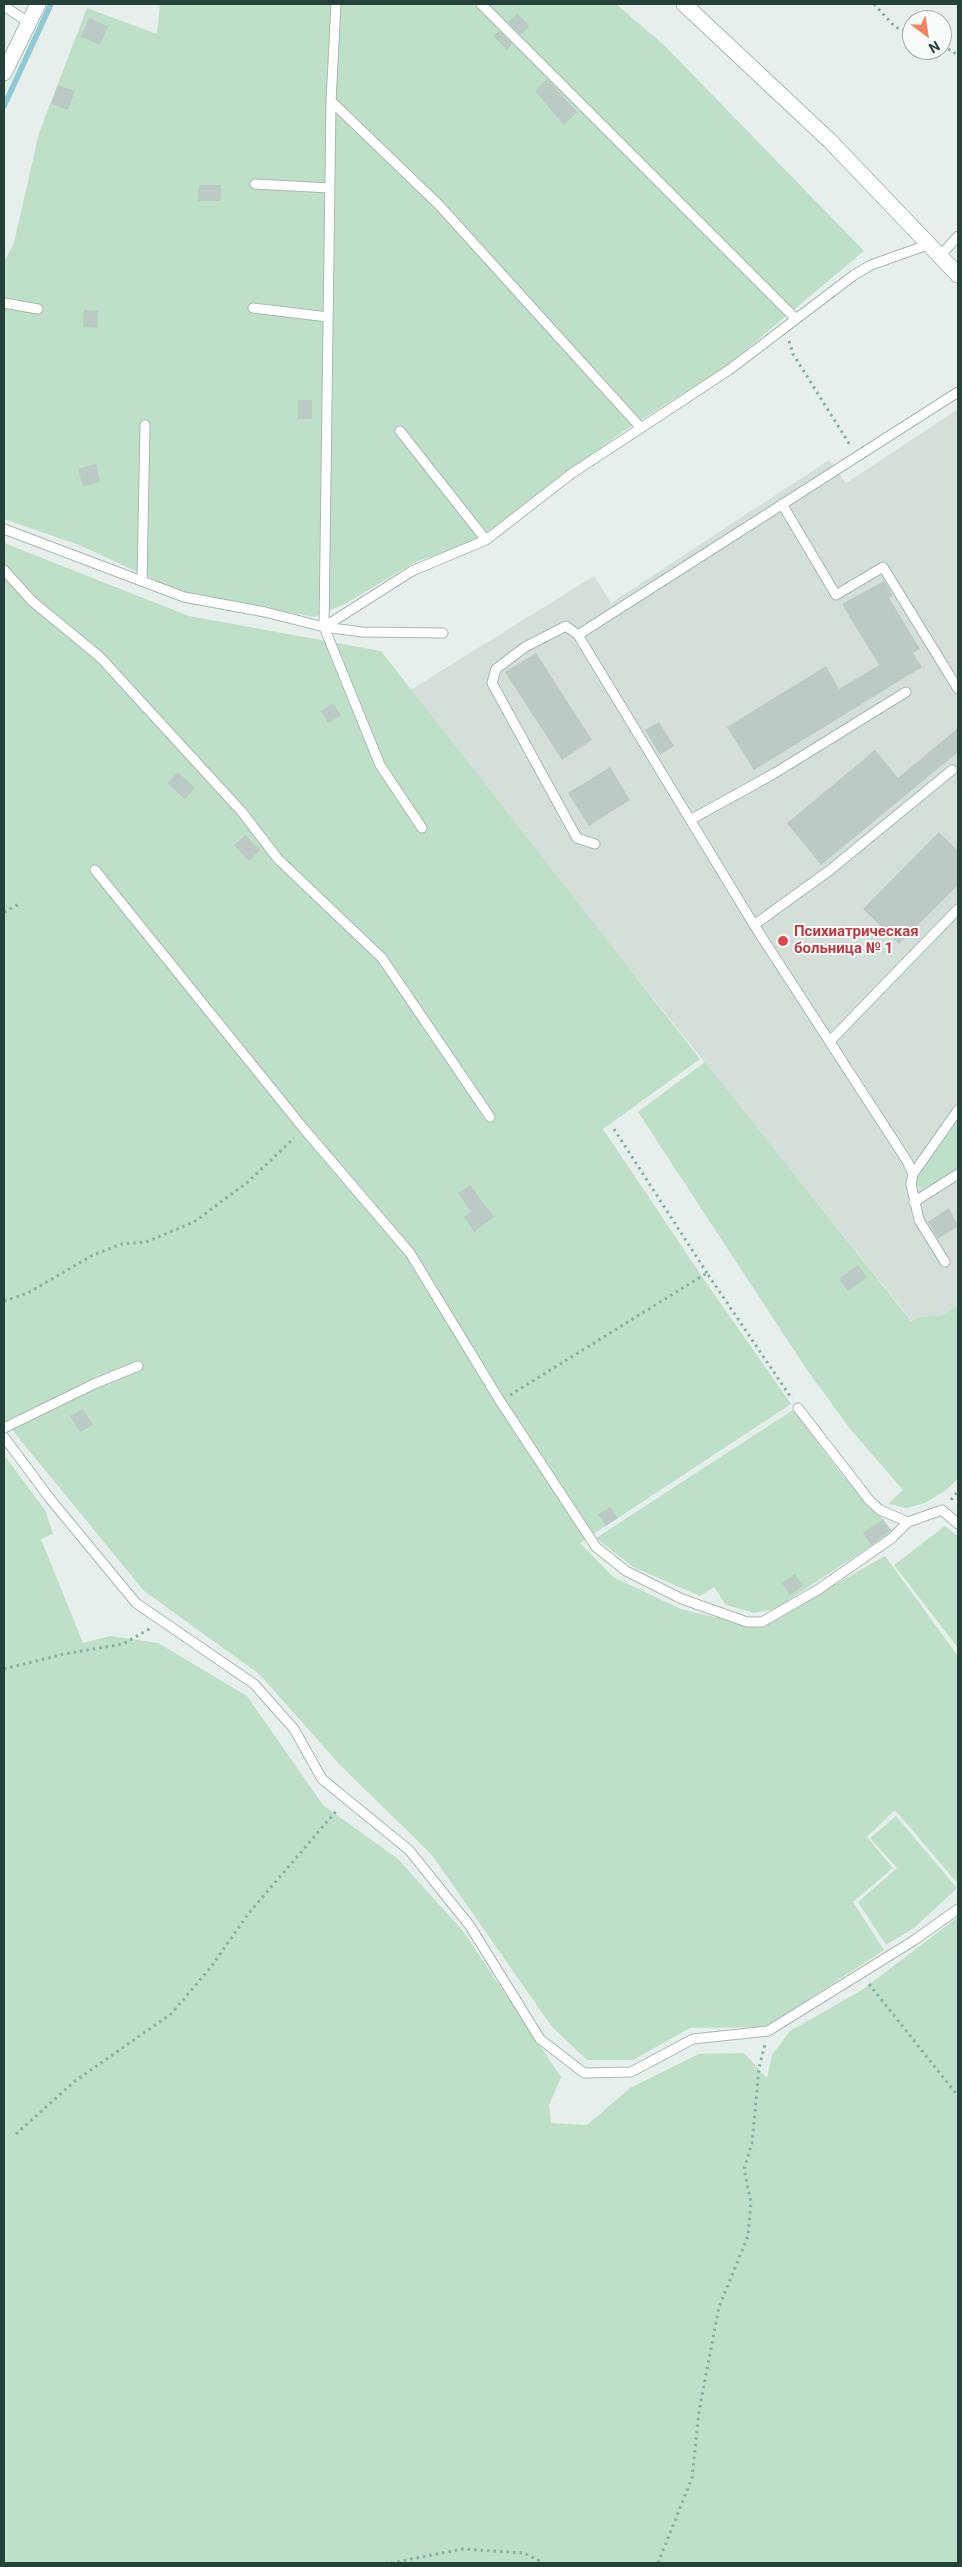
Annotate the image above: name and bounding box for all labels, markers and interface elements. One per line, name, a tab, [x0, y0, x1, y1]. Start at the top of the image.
north arrow	[902, 10, 952, 60]
text: N	[926, 38, 943, 56]
place label: Психиатрическая больница № 1	[794, 923, 919, 958]
marker: Психиатрическая больница № 1	[776, 934, 790, 948]

